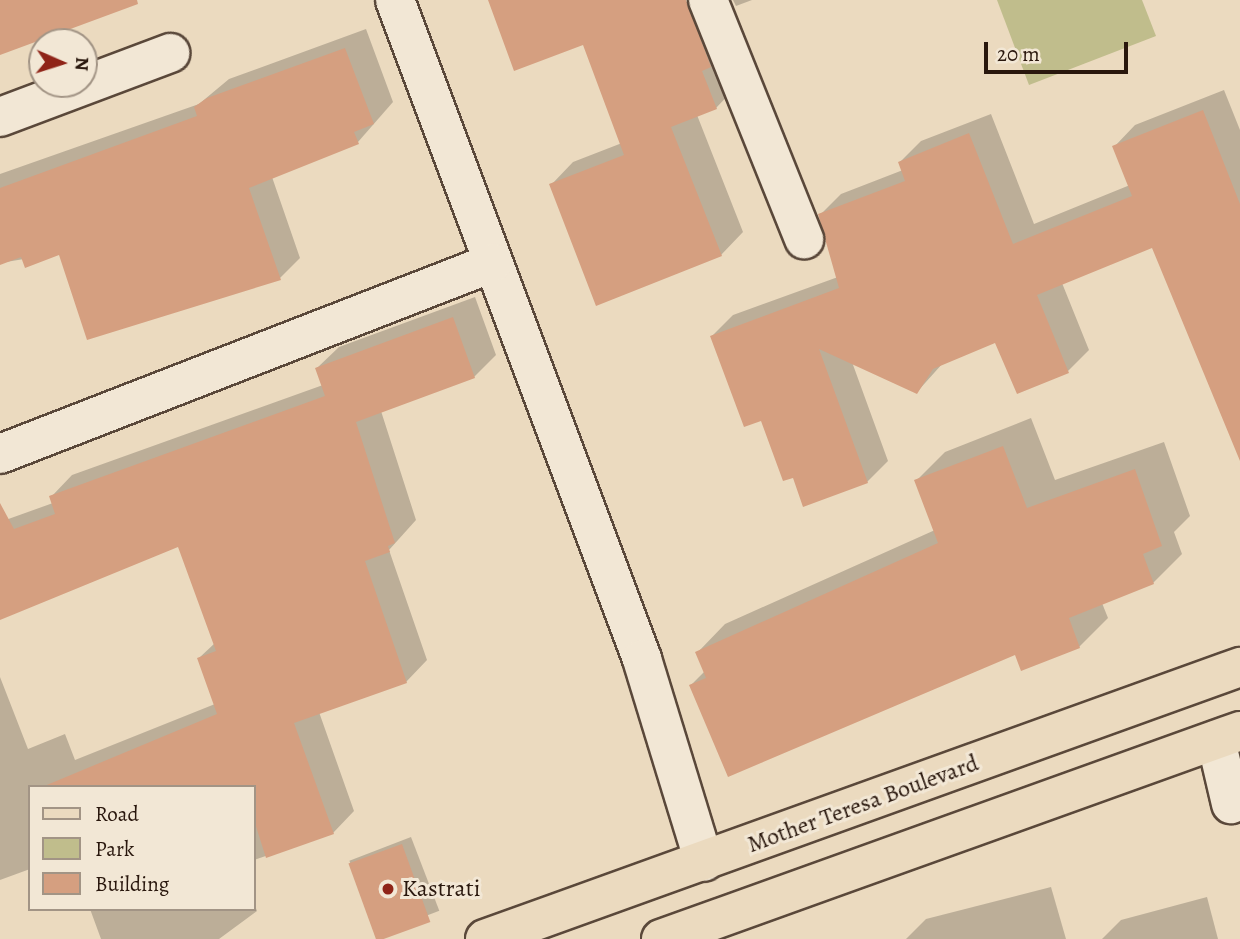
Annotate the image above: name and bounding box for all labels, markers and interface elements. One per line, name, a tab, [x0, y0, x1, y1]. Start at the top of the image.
north arrow	[28, 28, 98, 98]
scale bar	[988, 28, 1132, 72]
text: 20 m	[997, 40, 1040, 68]
text: N	[69, 56, 95, 72]
street label: Mother Teresa Boulevard	[743, 749, 983, 859]
legend	[28, 785, 256, 911]
text: Road	[95, 800, 139, 828]
text: Park	[95, 835, 134, 863]
text: Building	[95, 870, 169, 898]
place label: Kastrati	[402, 875, 480, 903]
marker: Kastrati	[380, 881, 396, 897]

